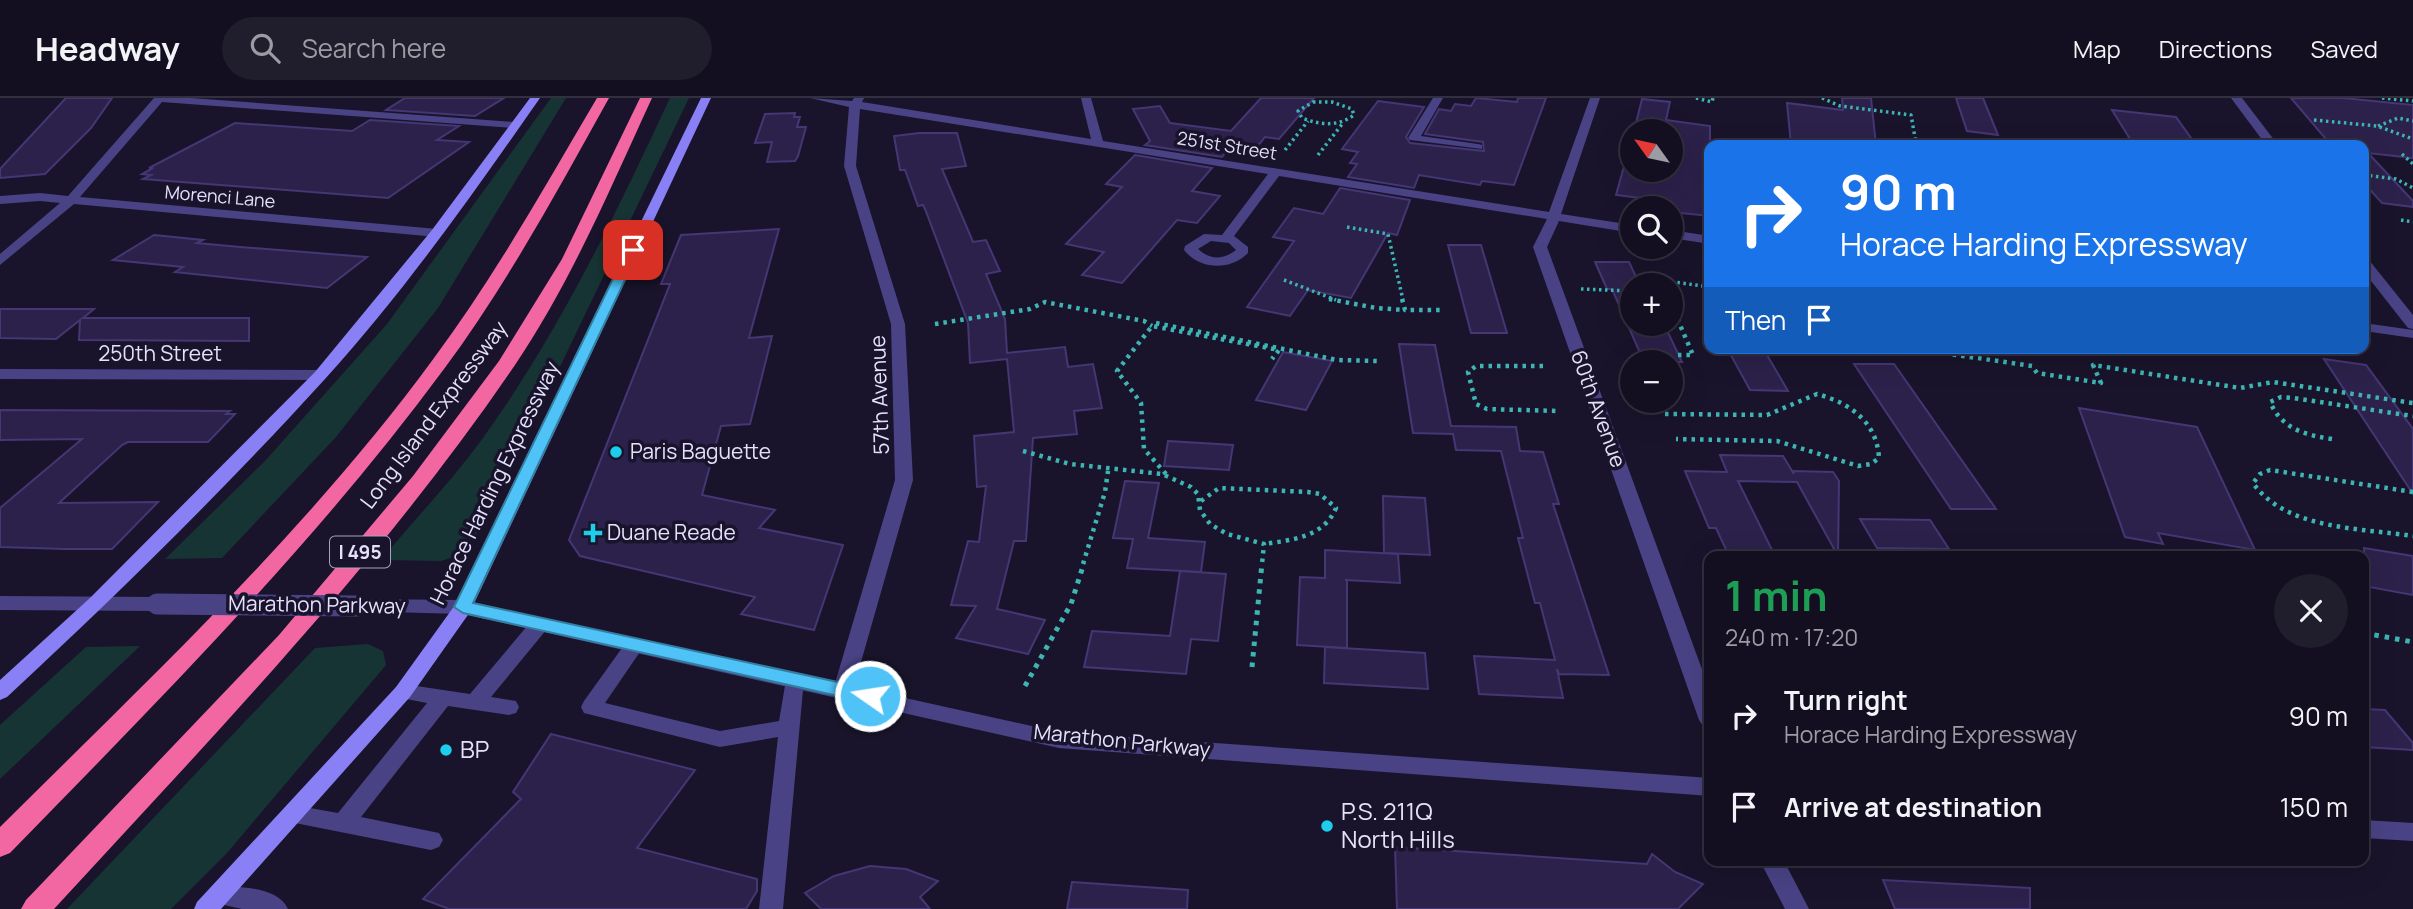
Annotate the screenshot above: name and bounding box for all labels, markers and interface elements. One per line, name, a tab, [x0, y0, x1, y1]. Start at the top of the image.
search box	[222, 17, 712, 80]
text: Headway	[35, 26, 180, 71]
icon: search	[246, 29, 284, 67]
text: Search here	[302, 30, 446, 66]
text: Map	[2073, 32, 2121, 65]
text: Directions	[2159, 32, 2272, 65]
text: Saved	[2310, 32, 2378, 65]
north arrow	[1620, 119, 1684, 182]
map controls	[1620, 119, 1683, 413]
street label: 251st Street	[1175, 125, 1279, 165]
text: 90 m	[1840, 158, 1957, 225]
icon: right	[1725, 168, 1816, 259]
street label: Morenci Lane	[164, 179, 276, 213]
button: search	[1620, 196, 1683, 259]
pin	[603, 220, 663, 280]
text: Horace Harding Expressway	[1840, 222, 2248, 266]
icon: arrive	[614, 231, 652, 269]
button: +	[1620, 273, 1683, 336]
icon: arrive	[1800, 301, 1838, 339]
text: Then	[1725, 302, 1786, 338]
street label: Long Island Expressway	[353, 315, 513, 514]
street label: 57th Avenue	[863, 335, 895, 455]
street label: 250th Street	[98, 339, 222, 367]
street label: 60th Avenue	[1565, 346, 1633, 471]
button: −	[1620, 350, 1683, 413]
street label: Horace Harding Expressway	[423, 356, 565, 609]
place label: Paris Baguette	[630, 437, 771, 465]
marker: Paris Baguette	[608, 444, 624, 460]
place label: Duane Reade	[607, 518, 736, 546]
marker: Duane Reade	[585, 525, 601, 541]
road number: I 495	[330, 536, 390, 568]
text: 1 min	[1725, 566, 1828, 624]
button: close	[2274, 574, 2348, 648]
street label: Marathon Parkway	[228, 588, 406, 620]
text: 240 m · 17:20	[1725, 621, 1858, 653]
position arrow	[833, 659, 907, 733]
text: Turn right	[1784, 682, 1908, 718]
icon: right	[1725, 697, 1763, 735]
text: 90 m	[2289, 698, 2348, 734]
street label: Marathon Parkway	[1032, 717, 1212, 763]
text: Horace Harding Expressway	[1784, 718, 2077, 750]
place label: BP	[460, 732, 489, 765]
marker: BP	[438, 742, 454, 758]
icon: arrive	[1725, 788, 1763, 826]
text: Arrive at destination	[1784, 789, 2042, 825]
text: 150 m	[2280, 789, 2348, 825]
place label: P.S. 211Q North Hills	[1341, 794, 1455, 855]
marker: P.S. 211Q North Hills	[1319, 818, 1335, 834]

